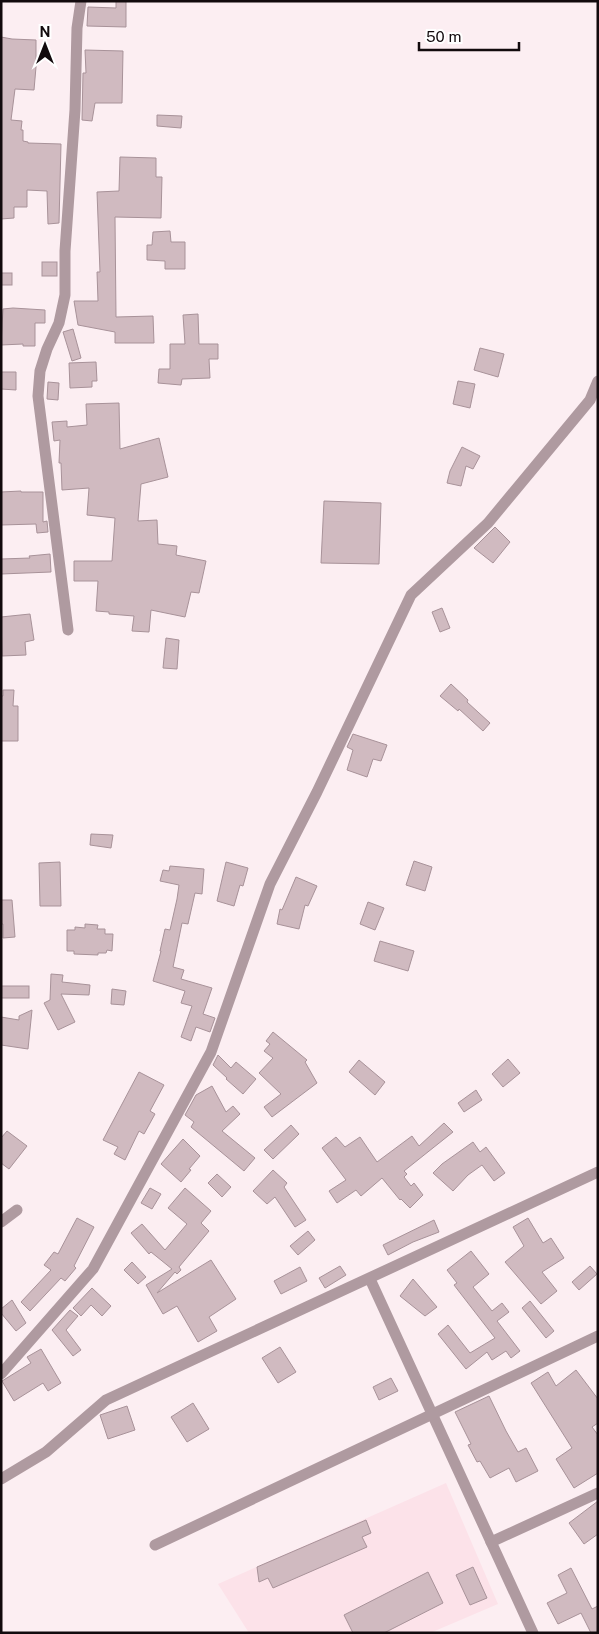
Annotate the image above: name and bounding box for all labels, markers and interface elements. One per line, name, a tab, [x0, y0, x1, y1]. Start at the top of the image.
north arrow	[20, 20, 70, 70]
scale bar	[419, 20, 519, 52]
text: N	[40, 24, 50, 40]
text: 50 m	[426, 28, 461, 45]

